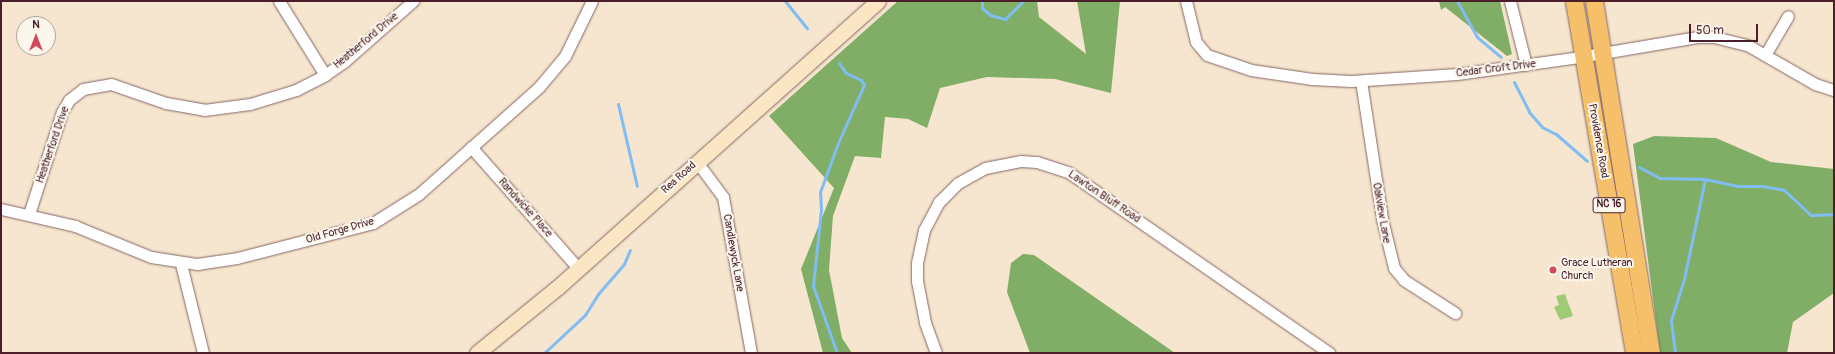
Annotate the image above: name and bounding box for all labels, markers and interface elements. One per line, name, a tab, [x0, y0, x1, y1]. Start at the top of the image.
street label: Heatherford Drive	[331, 10, 401, 72]
north arrow	[16, 16, 56, 56]
scale bar	[1691, 16, 1760, 42]
text: N	[32, 18, 40, 31]
text: 50 m	[1696, 23, 1724, 38]
street label: Cedar Croft Drive	[1455, 58, 1537, 80]
street label: Providence Road	[1585, 103, 1611, 179]
street label: Heatherford Drive	[34, 105, 72, 185]
street label: Rea Road	[659, 159, 699, 197]
street label: Lawton Bluff Road	[1065, 168, 1143, 226]
street label: Randwicke Place	[495, 176, 555, 240]
street label: Oakview Lane	[1369, 182, 1393, 244]
road number: NC 16	[1592, 197, 1626, 213]
street label: Candlewyck Lane	[720, 213, 746, 293]
street label: Old Forge Drive	[304, 215, 376, 247]
place label: Grace Lutheran Church	[1561, 257, 1632, 283]
marker: Grace Lutheran Church	[1548, 265, 1558, 275]

